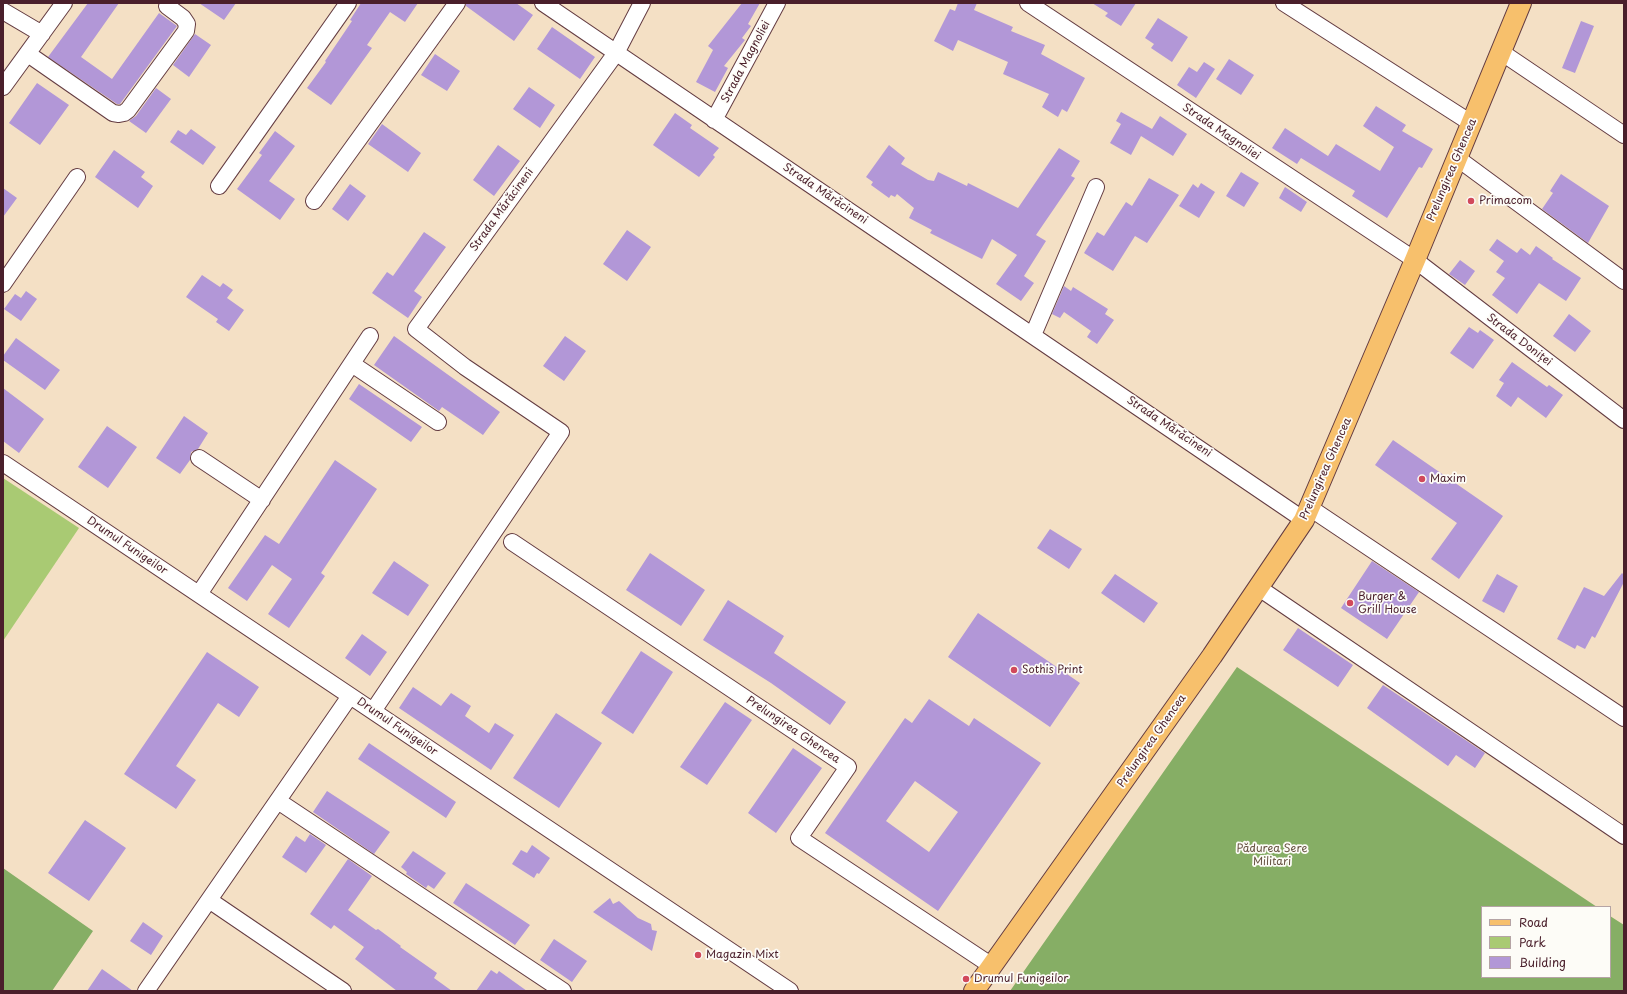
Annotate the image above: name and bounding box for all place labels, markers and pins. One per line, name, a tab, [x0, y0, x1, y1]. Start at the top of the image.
place label: Primacom	[1479, 194, 1532, 208]
marker: Primacom	[1466, 196, 1476, 206]
place label: Maxim	[1430, 472, 1466, 486]
marker: Maxim	[1417, 474, 1427, 484]
place label: Burger & Grill House	[1358, 590, 1417, 616]
marker: Burger & Grill House	[1345, 598, 1355, 608]
place label: Sothis Print	[1022, 663, 1083, 677]
marker: Sothis Print	[1009, 665, 1019, 675]
place label: Magazin Mixt	[706, 948, 779, 962]
marker: Magazin Mixt	[693, 950, 703, 960]
place label: Drumul Funigeilor	[974, 972, 1068, 986]
marker: Drumul Funigeilor	[961, 974, 971, 984]

